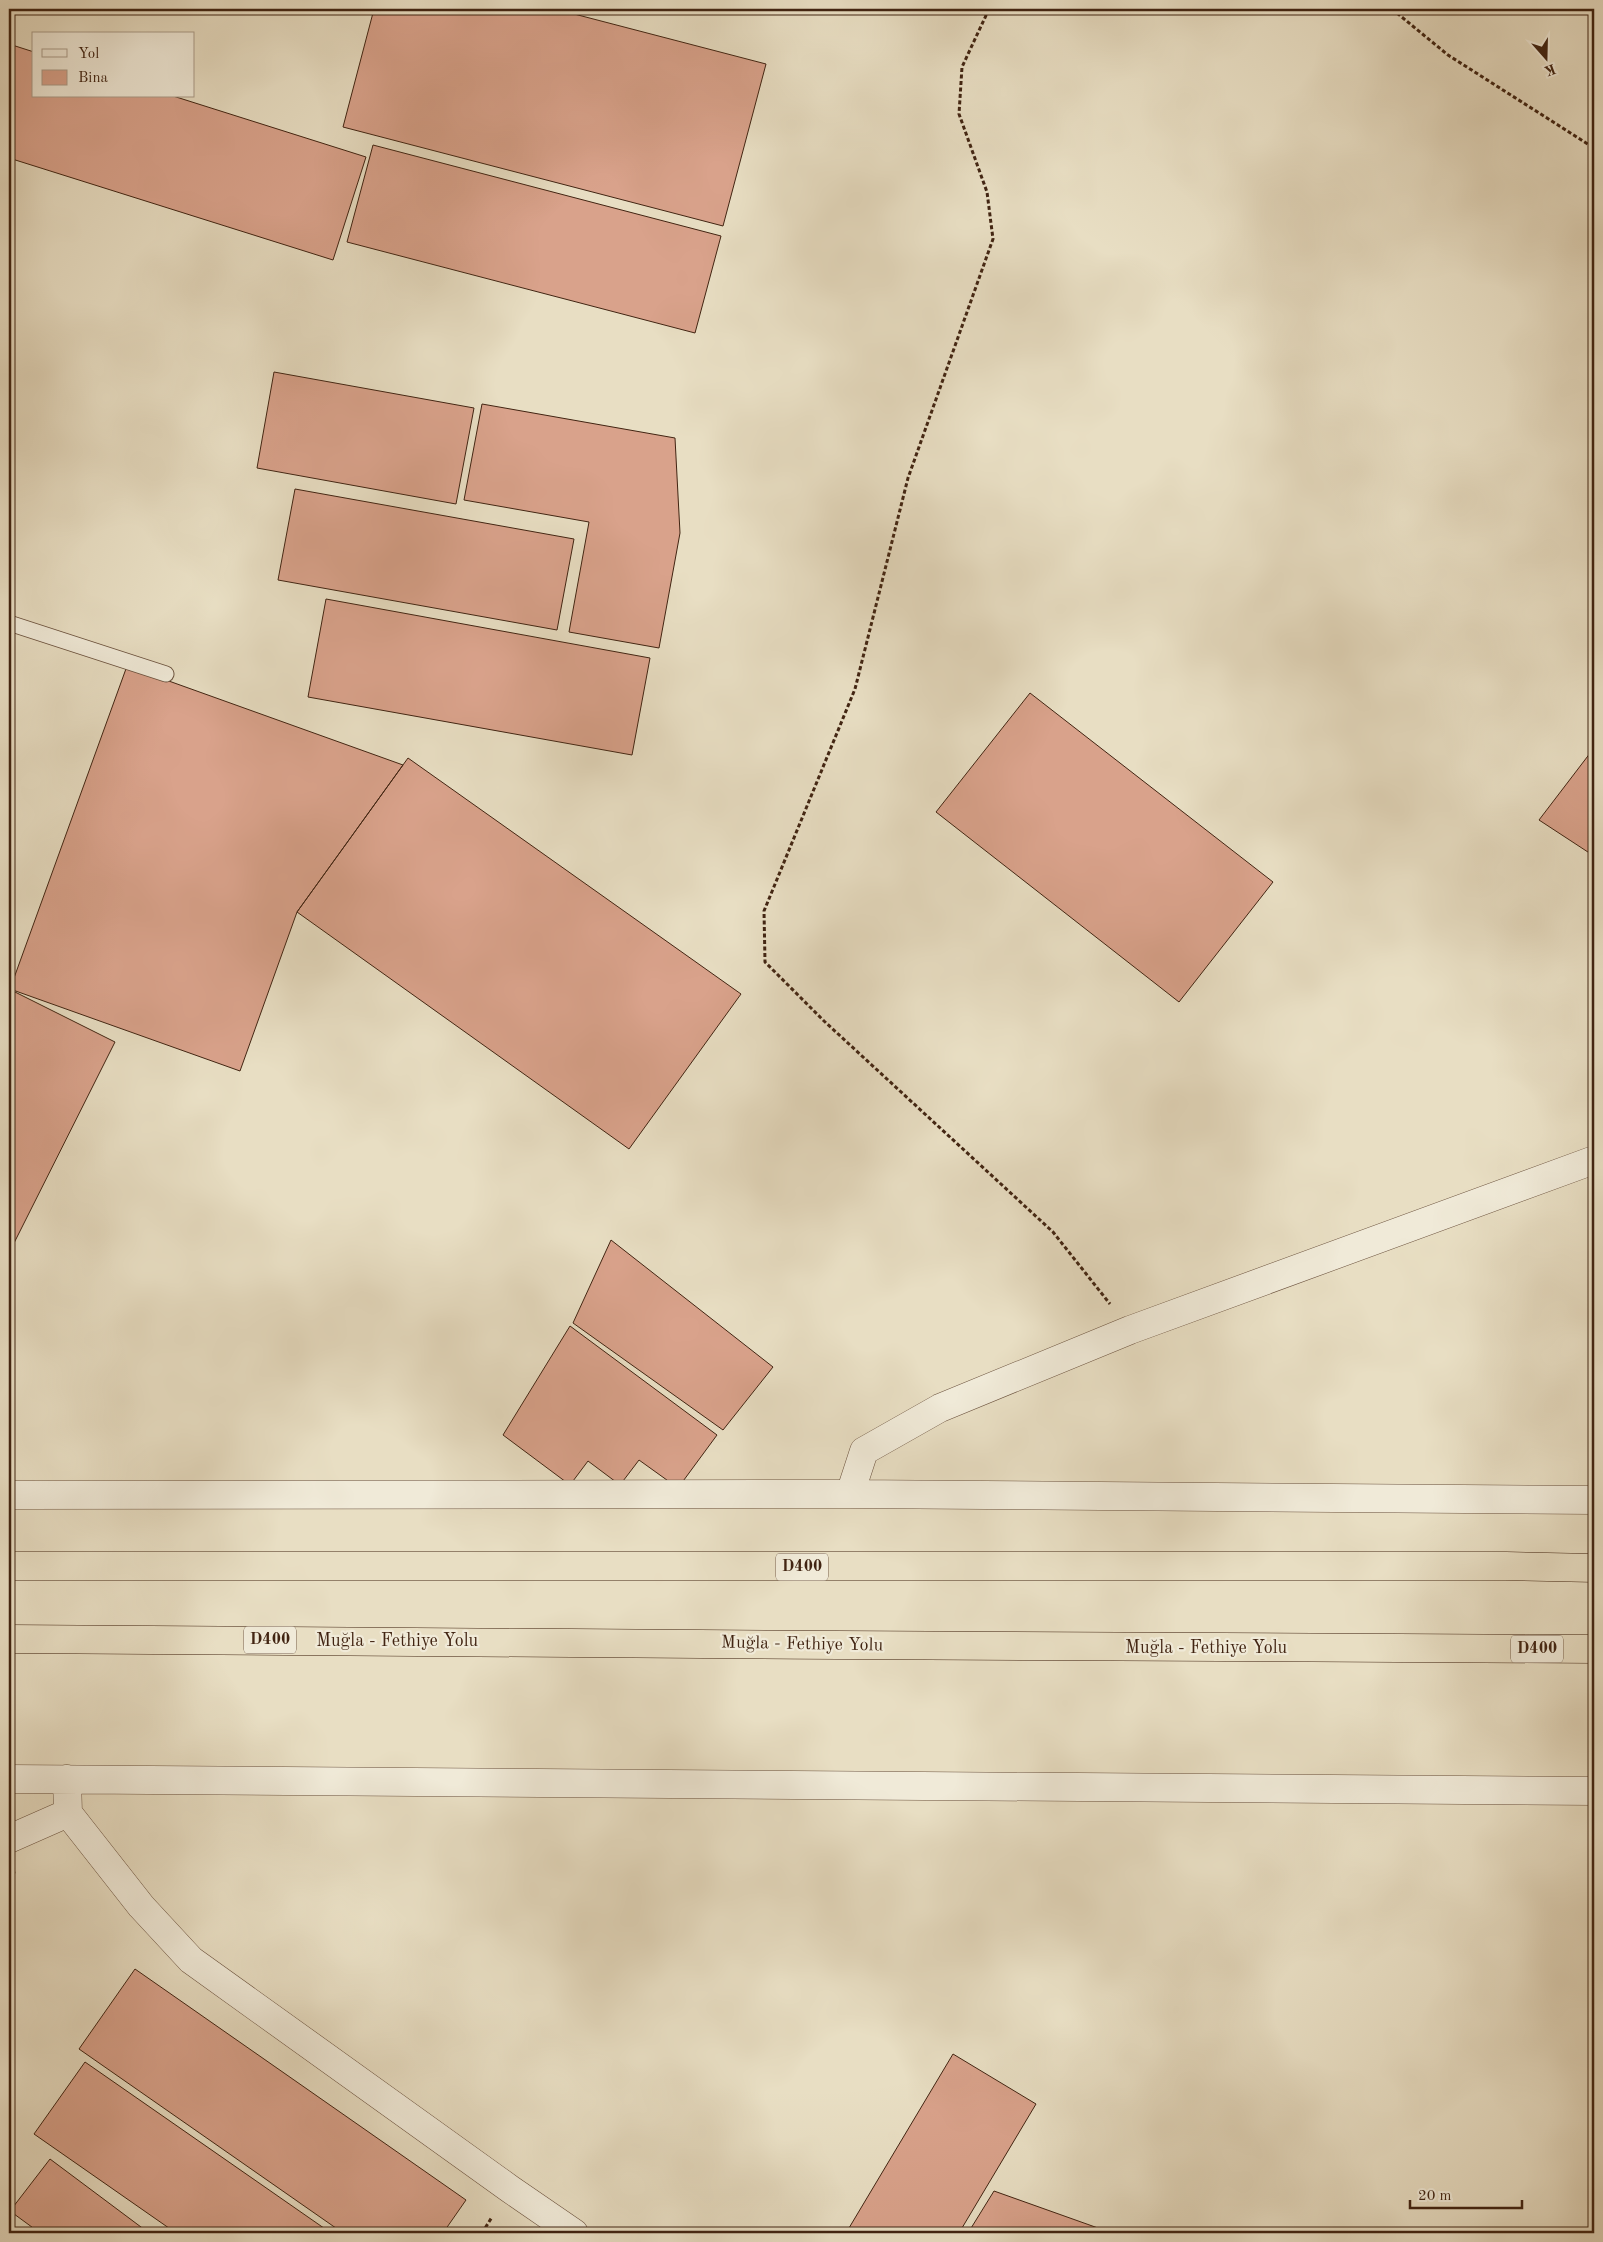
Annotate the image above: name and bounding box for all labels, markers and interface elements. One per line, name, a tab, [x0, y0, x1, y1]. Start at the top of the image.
legend	[32, 32, 195, 98]
north arrow	[1520, 32, 1570, 82]
text: Yol	[78, 47, 99, 62]
text: K	[1542, 61, 1558, 78]
text: Bina	[78, 71, 109, 86]
road number: D400	[776, 1554, 828, 1580]
road number: D400	[244, 1626, 296, 1654]
street label: Muğla - Fethiye Yolu	[316, 1632, 478, 1650]
street label: Muğla - Fethiye Yolu	[721, 1634, 884, 1654]
road number: D400	[1511, 1636, 1563, 1662]
street label: Muğla - Fethiye Yolu	[1125, 1639, 1287, 1657]
scale bar	[1410, 2177, 1523, 2209]
text: 20 m	[1418, 2189, 1452, 2204]

